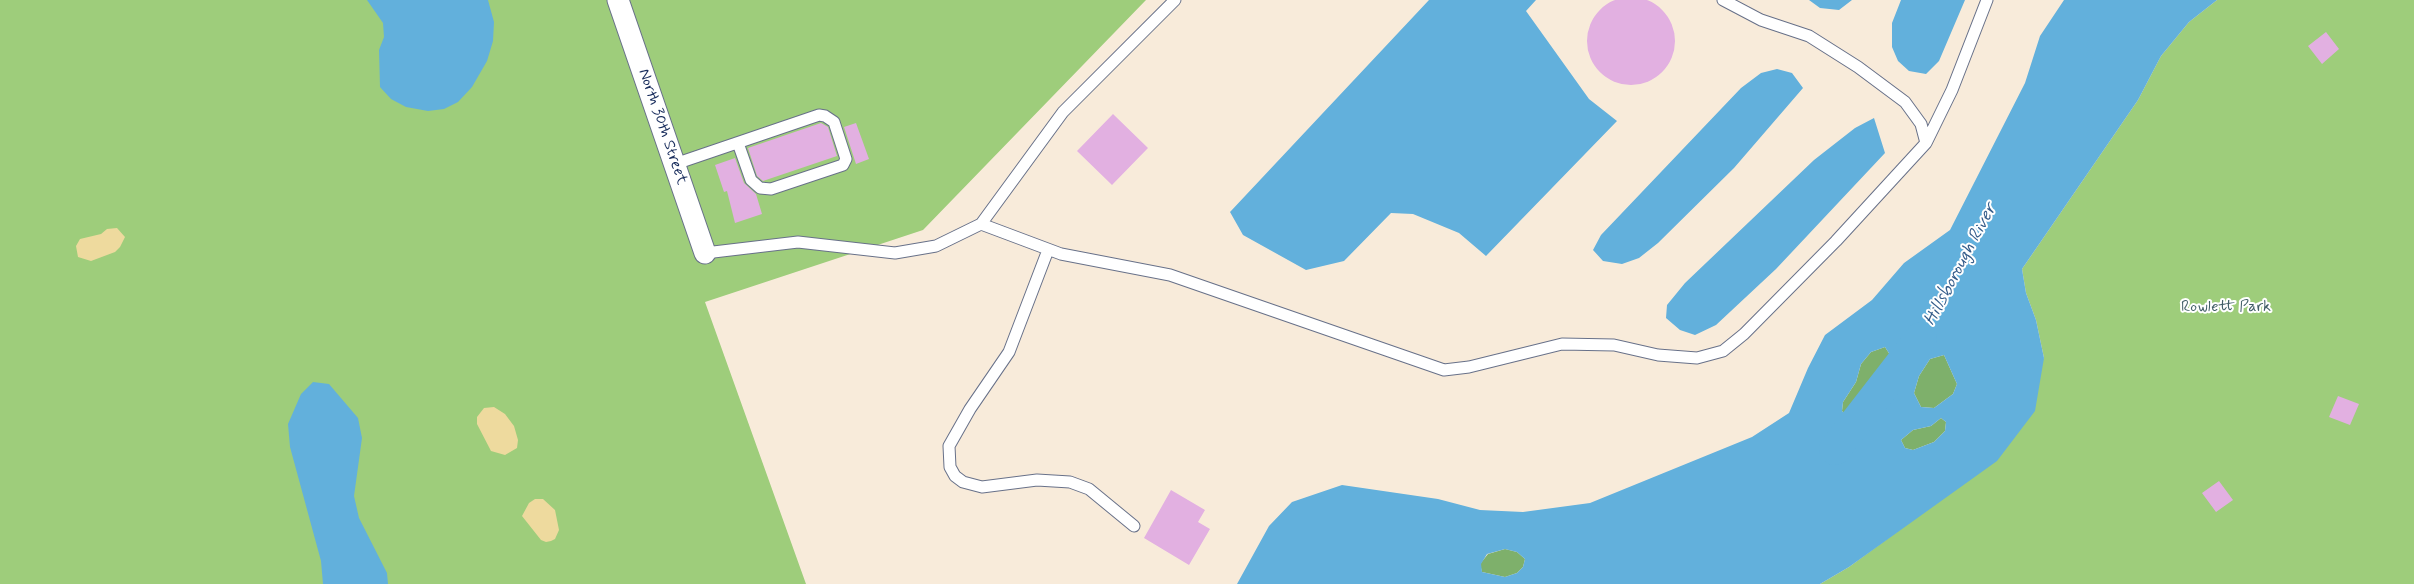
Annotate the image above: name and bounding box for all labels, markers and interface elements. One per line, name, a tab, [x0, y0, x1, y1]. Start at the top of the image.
street label: North 30th Street	[633, 66, 691, 188]
water label: Hillsborough River	[1920, 201, 2002, 329]
park label: Rowlett Park	[2181, 298, 2271, 318]

